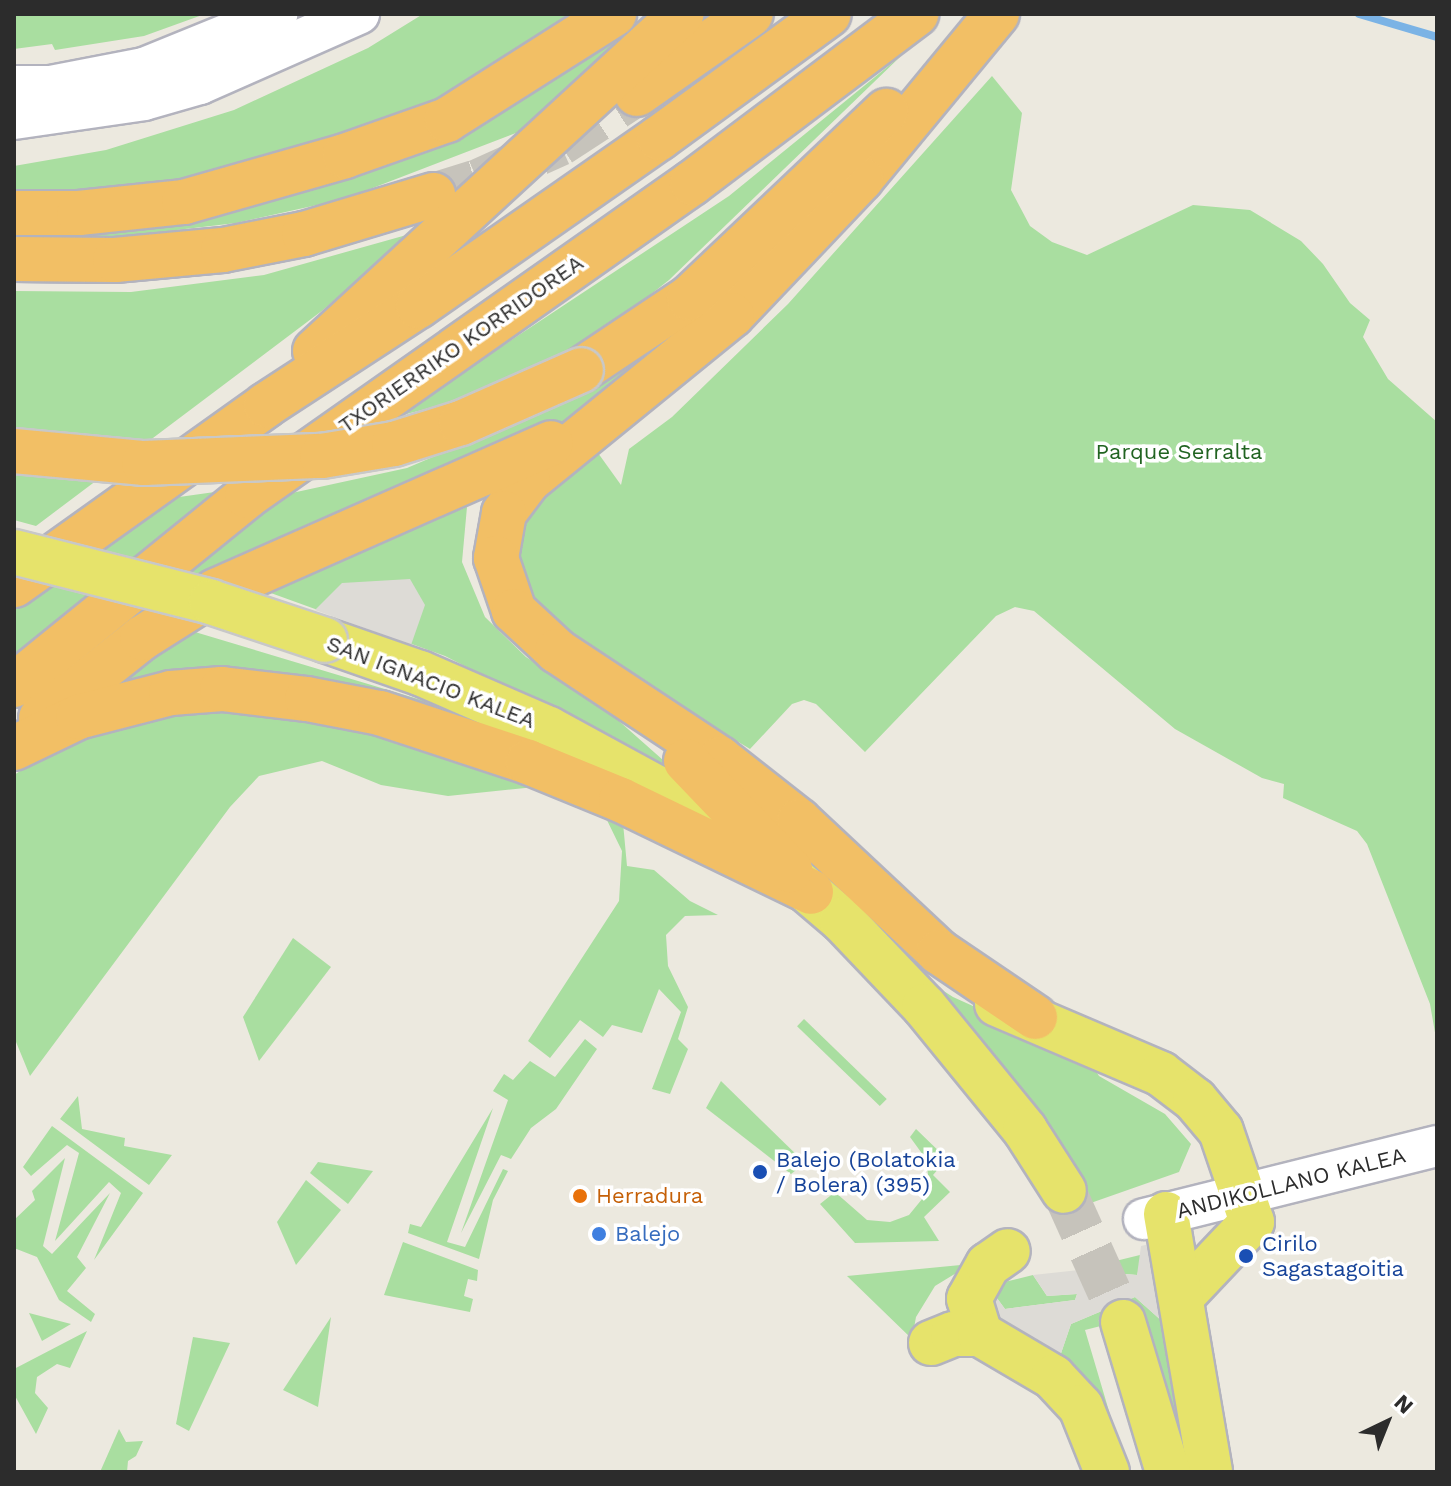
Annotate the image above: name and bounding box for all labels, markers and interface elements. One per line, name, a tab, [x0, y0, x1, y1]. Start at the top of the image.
street label: TXORIERRIKO KORRIDOREA	[334, 249, 588, 439]
park label: Parque Serralta	[1096, 439, 1262, 465]
street label: SAN IGNACIO KALEA	[323, 630, 539, 734]
street label: ANDIKOLLANO KALEA	[1174, 1142, 1408, 1224]
place label: Balejo (Bolatokia / Bolera) (395)	[776, 1146, 956, 1198]
marker: Balejo (Bolatokia / Bolera) (395)	[751, 1163, 769, 1181]
place label: Herradura	[596, 1183, 703, 1209]
marker: Herradura	[571, 1187, 589, 1205]
place label: Balejo	[615, 1221, 680, 1247]
marker: Balejo	[590, 1225, 608, 1243]
place label: Cirilo Sagastagoitia	[1262, 1230, 1404, 1282]
marker: Cirilo Sagastagoitia	[1237, 1247, 1255, 1265]
north arrow	[1347, 1382, 1427, 1462]
text: N	[1389, 1389, 1418, 1419]

